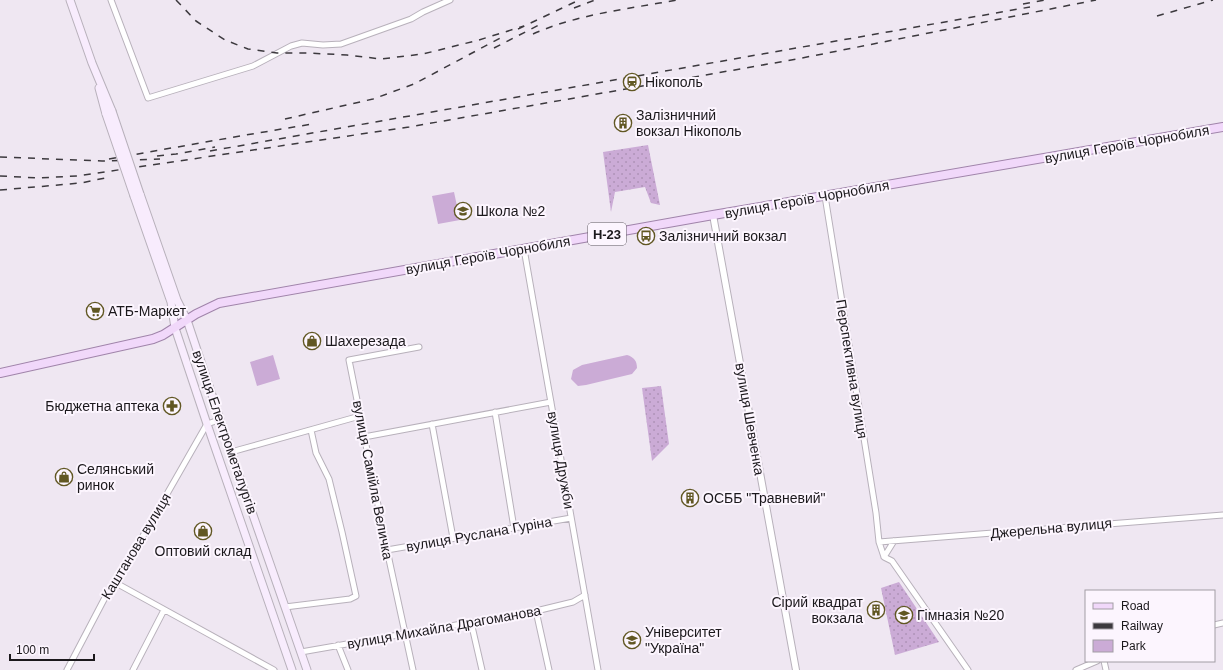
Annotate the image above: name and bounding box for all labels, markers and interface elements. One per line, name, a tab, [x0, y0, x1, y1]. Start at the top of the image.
station icon: Нікополь	[622, 72, 642, 92]
place label: Нікополь	[645, 74, 703, 90]
place label: Залізничний вокзал Нікополь	[636, 107, 741, 139]
building icon: Залізничний вокзал Нікополь	[613, 113, 633, 133]
street label: вулиця Героїв Чорнобиля	[1044, 122, 1210, 166]
street label: вулиця Героїв Чорнобиля	[724, 177, 890, 221]
school or university icon: Школа №2	[453, 201, 473, 221]
place label: Школа №2	[476, 203, 545, 219]
road number: Н-23	[588, 223, 626, 245]
bus stop icon: Залізничний вокзал	[636, 226, 656, 246]
place label: Залізничний вокзал	[659, 228, 787, 244]
street label: вулиця Героїв Чорнобиля	[405, 233, 571, 277]
street label: Перспективна вулиця	[833, 298, 871, 440]
supermarket icon: АТБ-Маркет	[85, 301, 105, 321]
place label: АТБ-Маркет	[108, 303, 187, 319]
shop icon: Шахерезада	[302, 331, 322, 351]
place label: Шахерезада	[325, 333, 406, 349]
street label: вулиця Електрометалургів	[189, 348, 261, 516]
street label: вулиця Шевченка	[732, 362, 768, 477]
pharmacy icon: Бюджетна аптека	[162, 396, 182, 416]
place label: Бюджетна аптека	[45, 398, 159, 414]
street label: вулиця Самійла Величка	[350, 399, 396, 561]
street label: вулиця Дружби	[545, 410, 577, 510]
place label: Селянський ринок	[77, 461, 154, 493]
shop icon: Селянський ринок	[54, 467, 74, 487]
building icon: ОСББ "Травневий"	[680, 488, 700, 508]
street label: Каштанова вулиця	[98, 490, 174, 602]
place label: ОСББ "Травневий"	[703, 490, 826, 506]
street label: вулиця Руслана Гуріна	[405, 513, 553, 555]
street label: Джерельна вулиця	[990, 515, 1112, 541]
shop icon: Оптовий склад	[193, 521, 213, 541]
place label: Оптовий склад	[155, 543, 251, 559]
legend	[1085, 590, 1215, 662]
place label: Сірий квадрат вокзала	[771, 594, 864, 626]
text: Road	[1121, 599, 1150, 613]
building icon: Сірий квадрат вокзала	[866, 600, 886, 620]
street label: вулиця Михайла Драгоманова	[346, 602, 542, 652]
school or university icon: Гімназія №20	[894, 605, 914, 625]
place label: Гімназія №20	[917, 607, 1004, 623]
text: Railway	[1121, 619, 1163, 633]
place label: Університет "Україна"	[645, 624, 722, 656]
school or university icon: Університет "Україна"	[622, 630, 642, 650]
scale bar	[10, 636, 94, 662]
text: Park	[1121, 639, 1147, 653]
text: 100 m	[16, 643, 49, 657]

